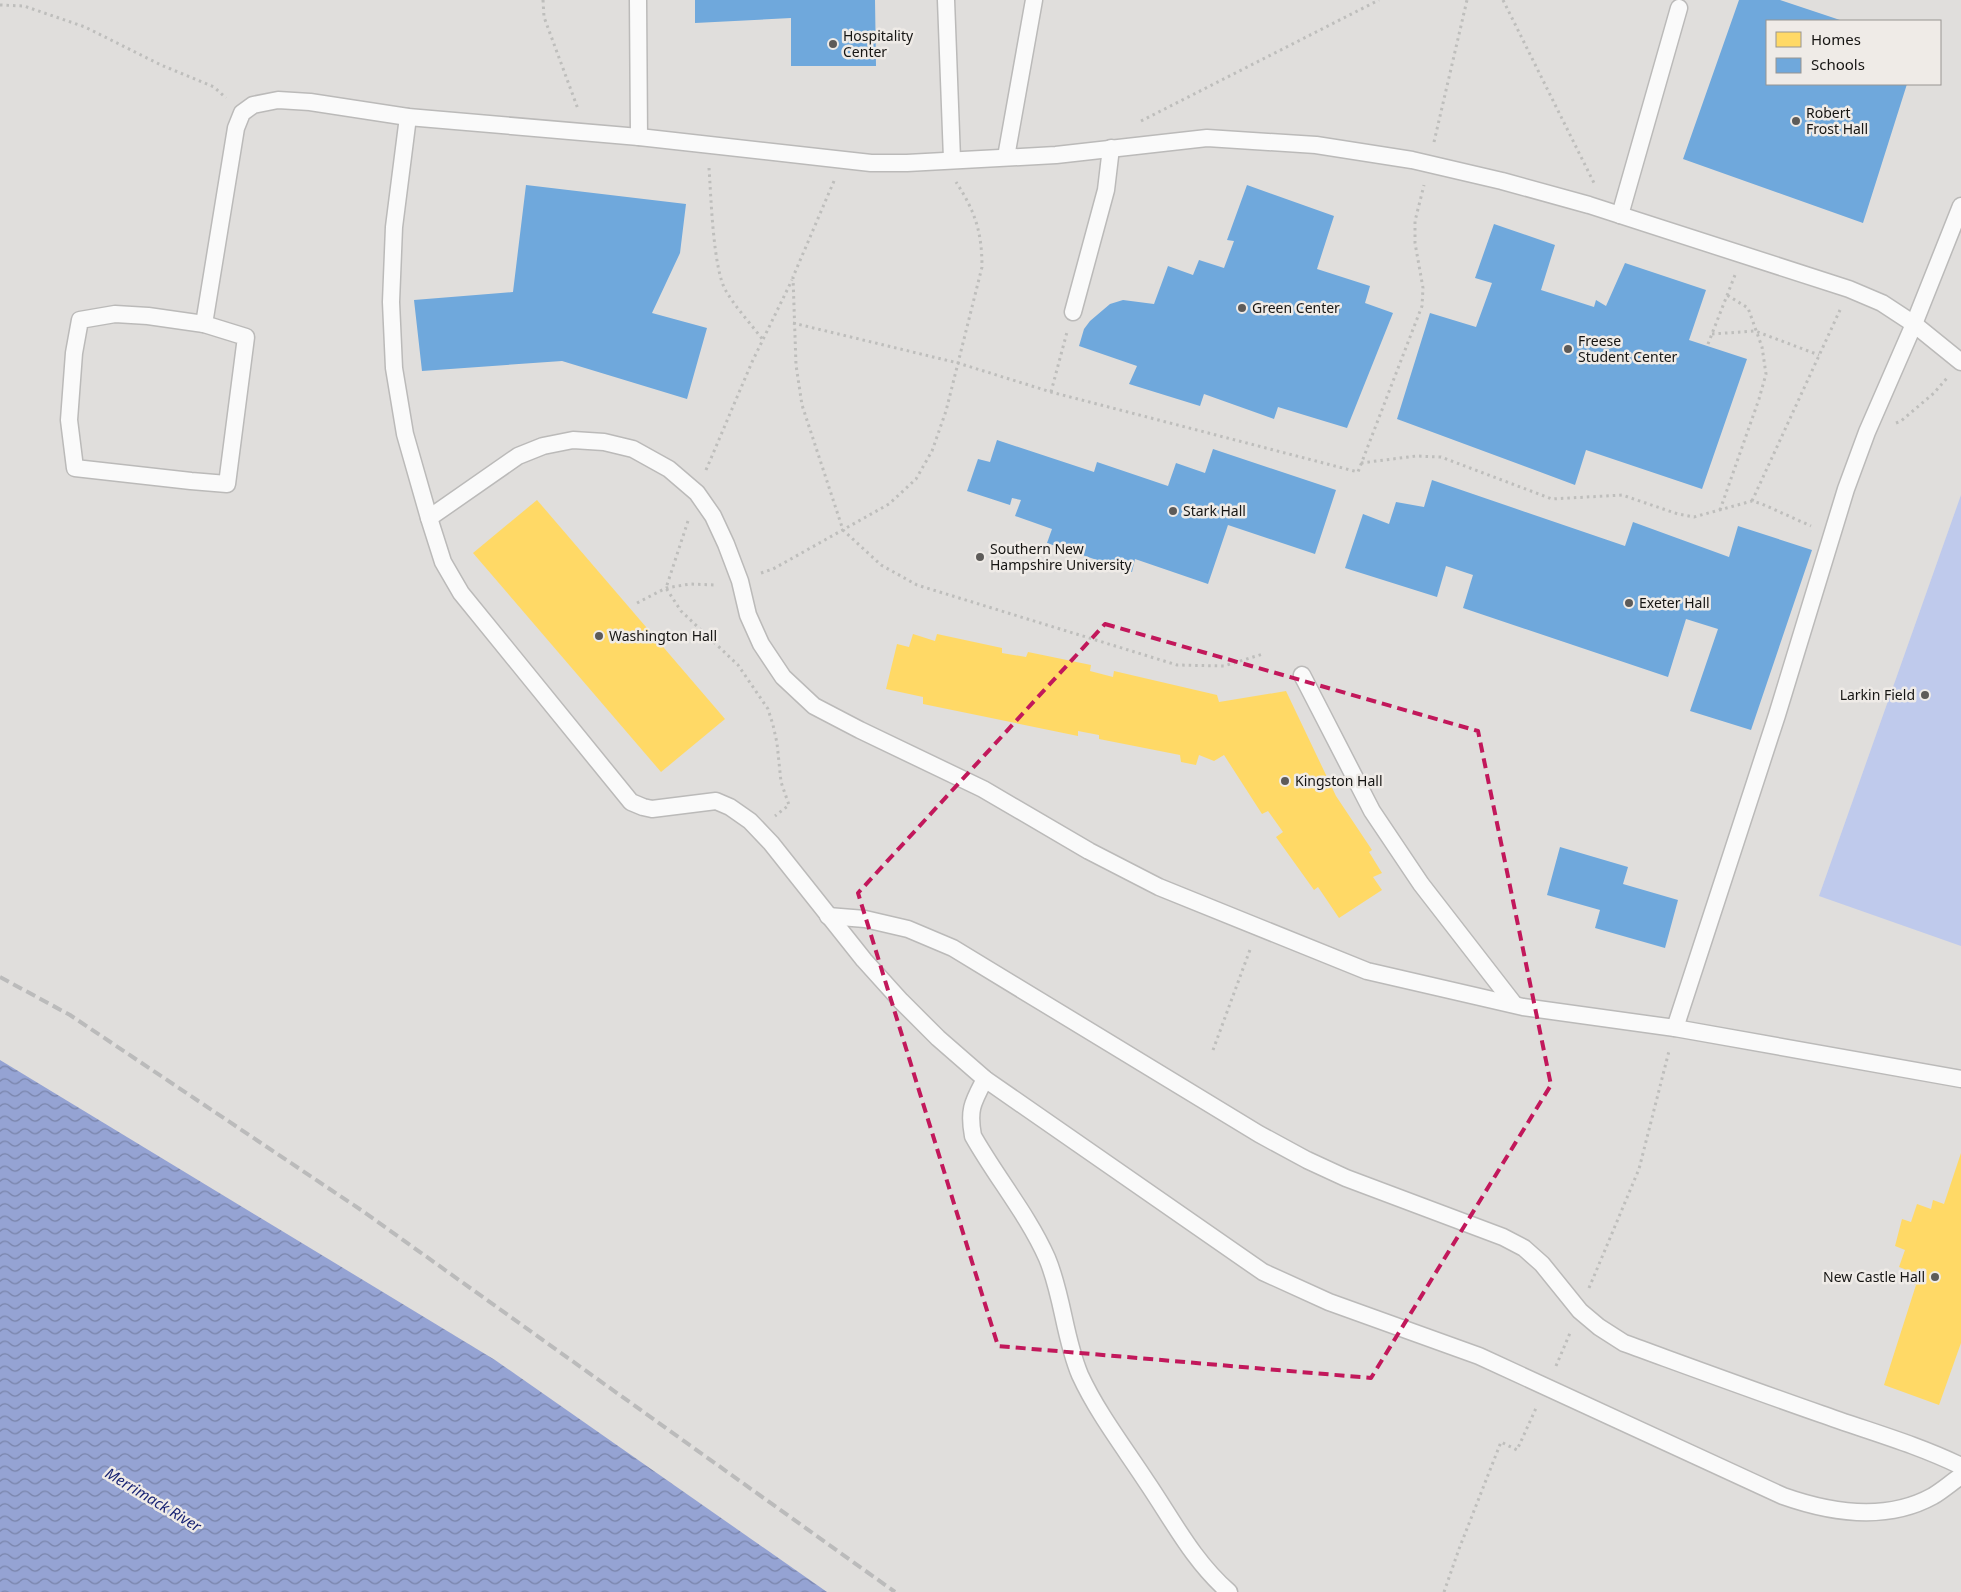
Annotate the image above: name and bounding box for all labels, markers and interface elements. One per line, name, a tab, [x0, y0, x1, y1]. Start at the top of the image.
legend	[1766, 20, 1941, 85]
place label: Hospitality Center	[843, 26, 914, 61]
text: Homes	[1811, 29, 1861, 49]
marker: Hospitality Center	[827, 38, 839, 50]
text: Schools	[1811, 54, 1865, 74]
place label: Robert Frost Hall	[1806, 103, 1868, 138]
marker: Robert Frost Hall	[1790, 115, 1802, 127]
place label: Green Center	[1252, 298, 1340, 317]
marker: Green Center	[1236, 302, 1248, 314]
place label: Freese Student Center	[1578, 331, 1678, 366]
marker: Freese Student Center	[1562, 343, 1574, 355]
place label: Stark Hall	[1183, 501, 1246, 520]
marker: Stark Hall	[1167, 505, 1179, 517]
place label: Southern New Hampshire University	[990, 539, 1133, 574]
marker: Southern New Hampshire University	[974, 551, 986, 563]
place label: Exeter Hall	[1639, 593, 1710, 612]
marker: Exeter Hall	[1623, 597, 1635, 609]
place label: Washington Hall	[609, 626, 717, 645]
marker: Washington Hall	[593, 630, 605, 642]
place label: Larkin Field	[1840, 685, 1915, 704]
marker: Larkin Field	[1919, 689, 1931, 701]
place label: Kingston Hall	[1295, 771, 1383, 790]
marker: Kingston Hall	[1279, 775, 1291, 787]
place label: New Castle Hall	[1823, 1267, 1925, 1286]
marker: New Castle Hall	[1929, 1271, 1941, 1283]
water label: Merrimack River	[102, 1463, 206, 1536]

